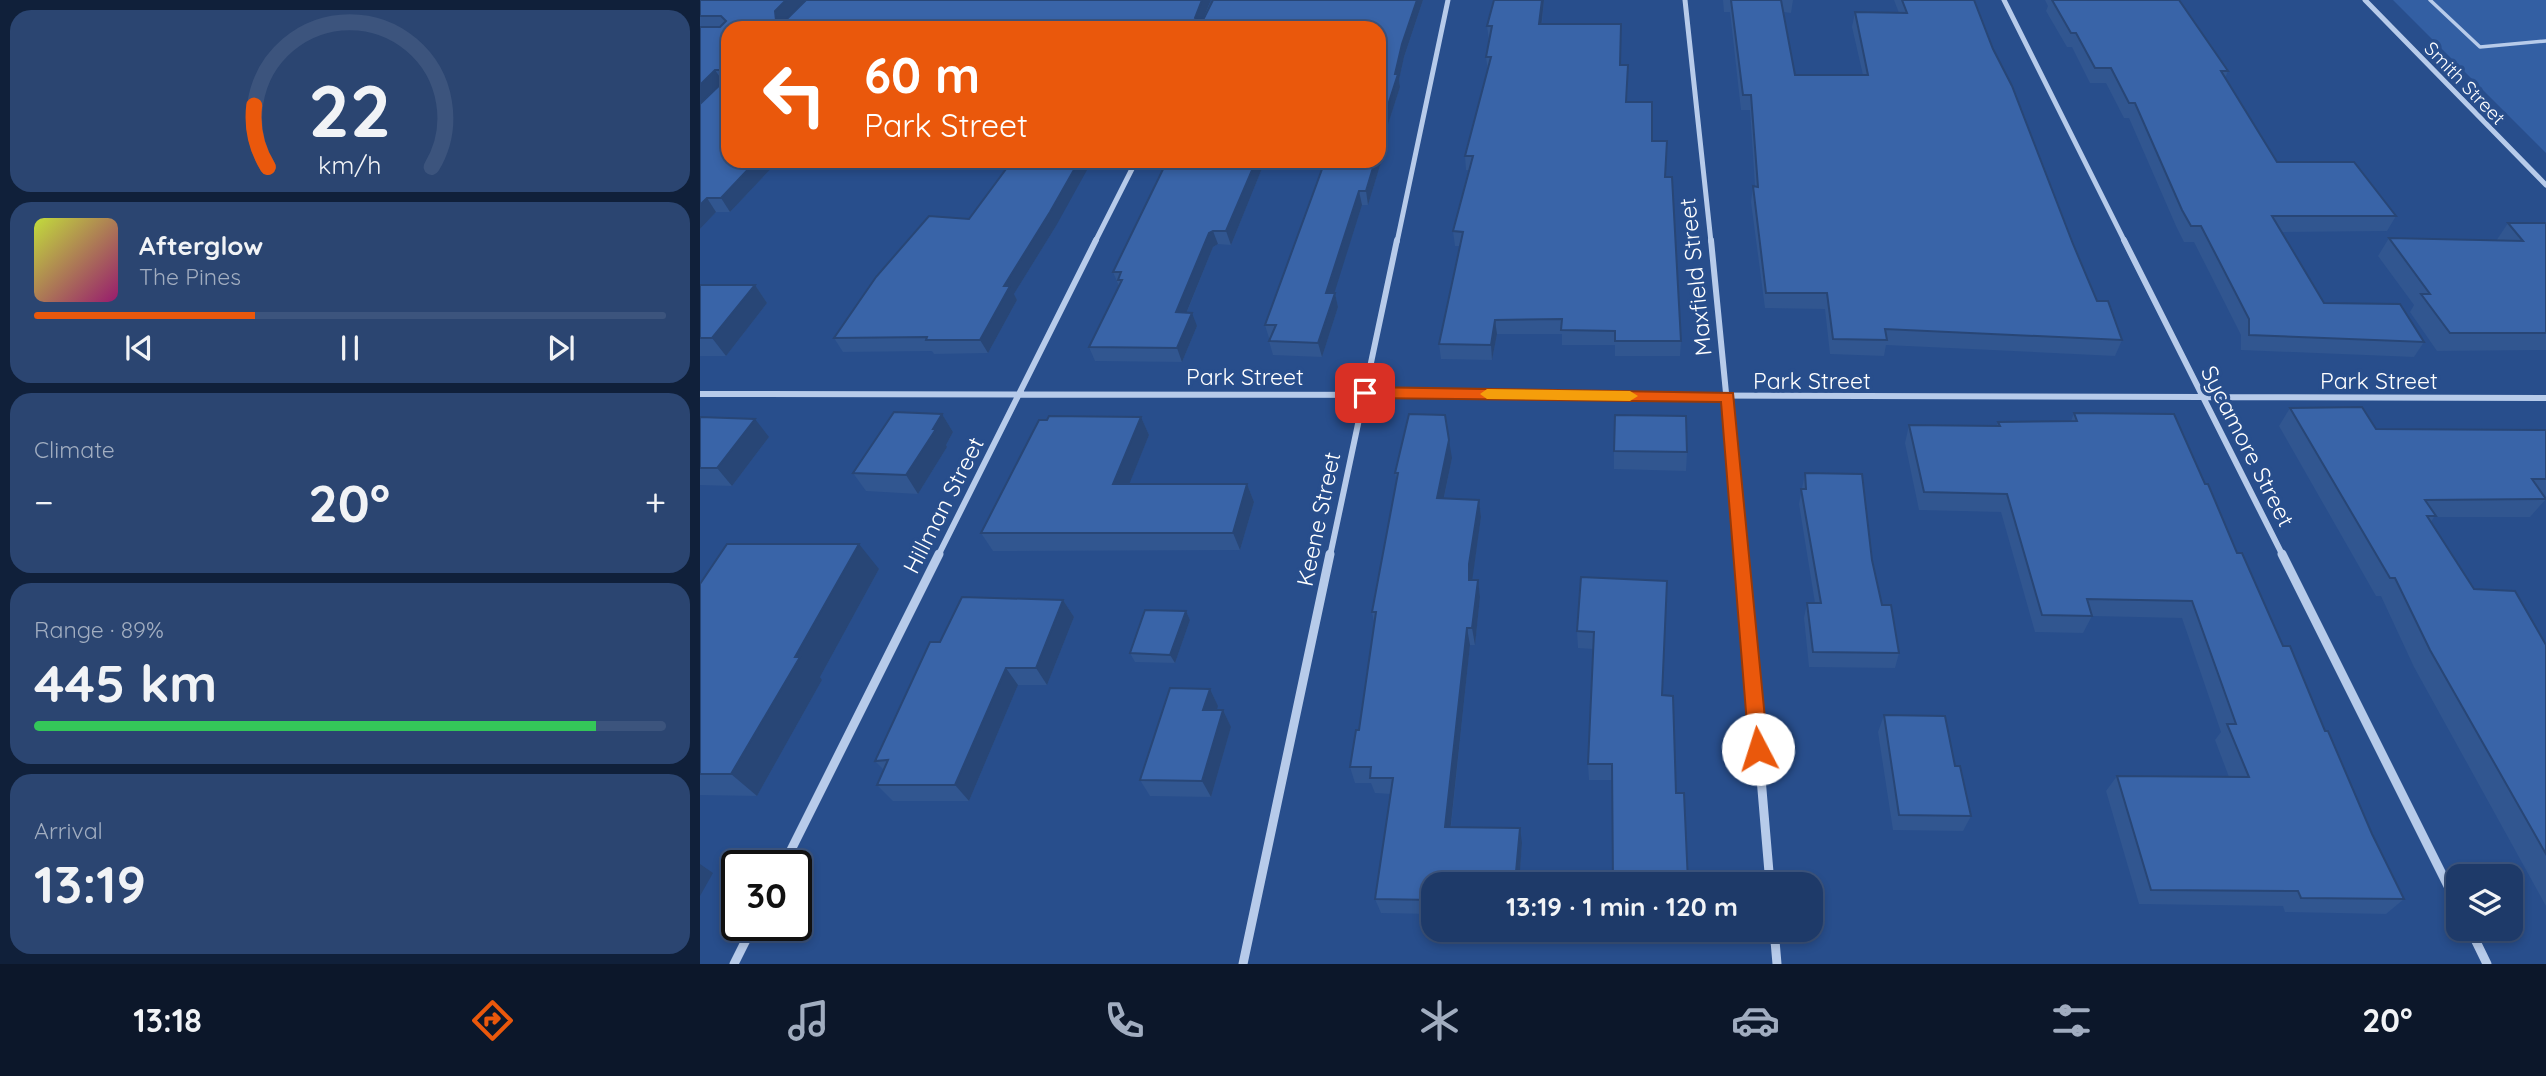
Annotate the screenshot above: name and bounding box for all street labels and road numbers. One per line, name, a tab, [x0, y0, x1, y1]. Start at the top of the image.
street label: Smith Street	[2419, 36, 2511, 130]
street label: Maxfield Street	[1672, 197, 1718, 357]
street label: Sycamore Street	[2195, 361, 2301, 532]
street label: Park Street	[1186, 362, 1304, 391]
street label: Park Street	[1753, 366, 1871, 395]
street label: Park Street	[2320, 366, 2438, 395]
street label: Hillman Street	[896, 432, 990, 578]
street label: Keene Street	[1290, 449, 1346, 589]

